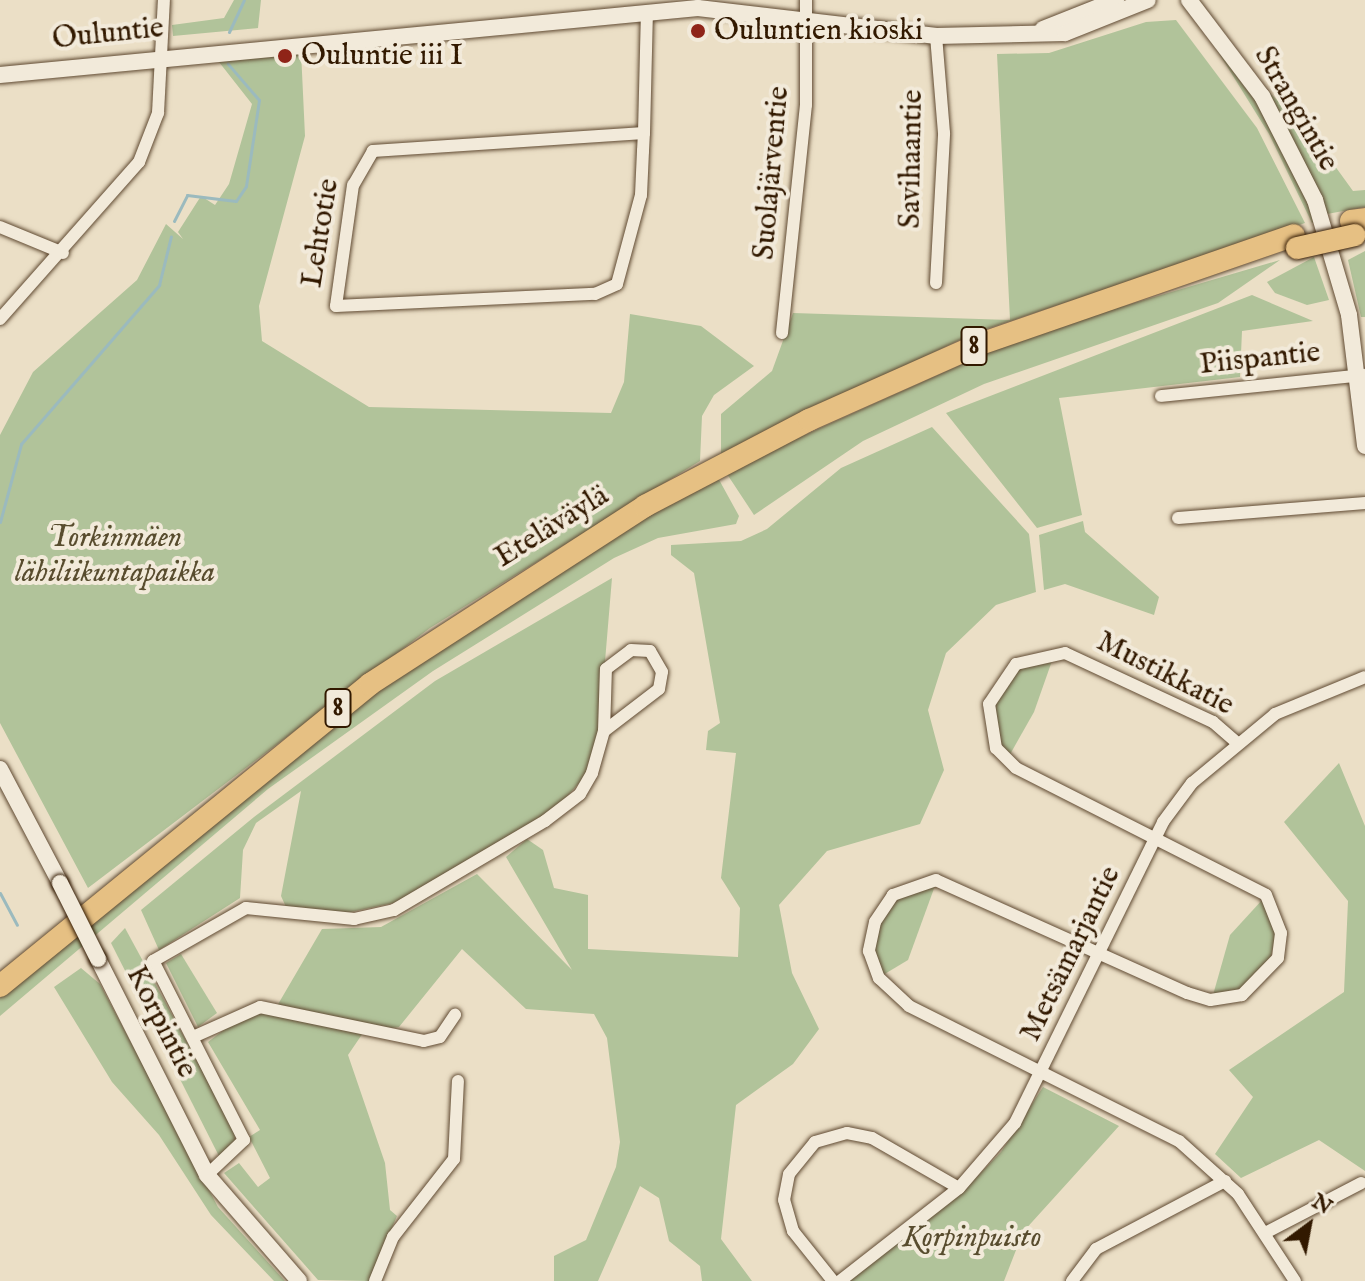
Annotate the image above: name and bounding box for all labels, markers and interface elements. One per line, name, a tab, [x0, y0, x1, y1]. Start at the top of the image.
street label: Ouluntie	[50, 10, 166, 58]
place label: Ouluntien kioski	[714, 13, 923, 49]
marker: Ouluntien kioski	[689, 22, 707, 40]
place label: Ouluntie iii I	[301, 38, 463, 74]
street label: Strangintie	[1246, 40, 1346, 178]
marker: Ouluntie iii I	[276, 47, 294, 65]
street label: Suolajärventie	[746, 85, 798, 261]
street label: Savihaantie	[893, 89, 931, 229]
street label: Lehtotie	[295, 176, 347, 290]
road number: 8	[960, 322, 988, 370]
street label: Piispantie	[1198, 335, 1322, 383]
street label: Eteläväylä	[489, 478, 615, 576]
park label: Torkinmäen lähiliikuntapaikka	[15, 520, 215, 590]
street label: Mustikkatie	[1090, 624, 1240, 724]
road number: 8	[324, 684, 352, 732]
street label: Metsämarjantie	[1013, 860, 1129, 1048]
street label: Korpintie	[118, 960, 204, 1084]
north arrow	[1269, 1185, 1349, 1265]
text: N	[1306, 1188, 1337, 1222]
park label: Korpinpuisto	[903, 1220, 1041, 1256]

